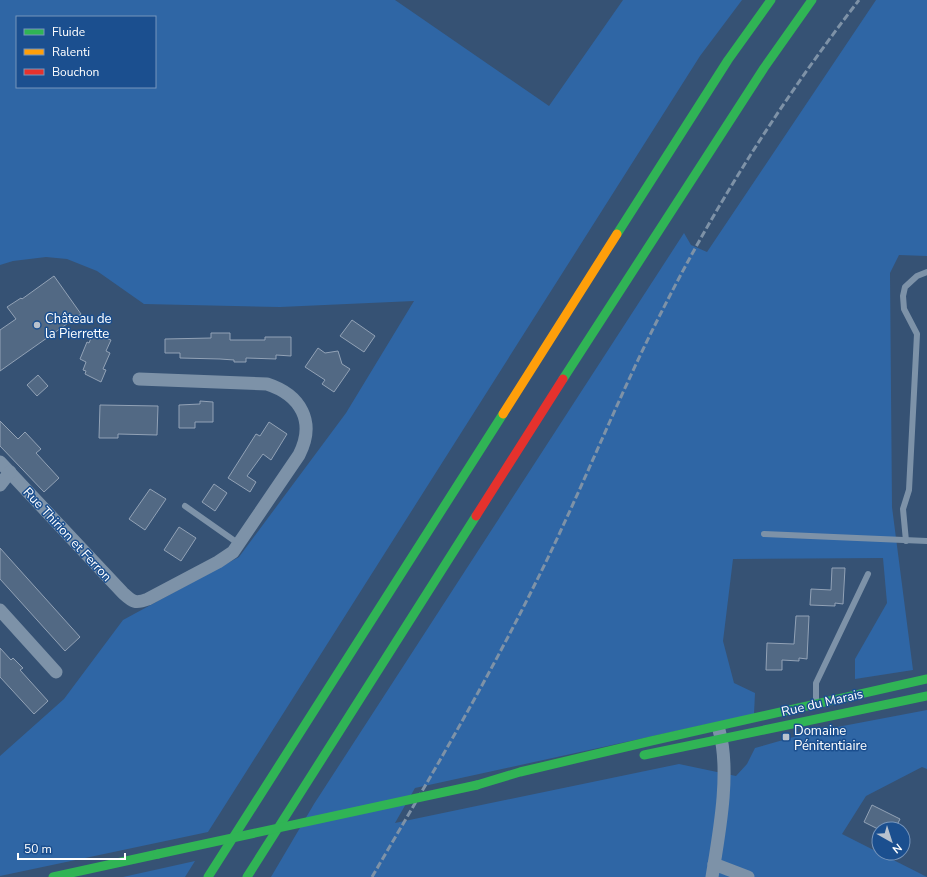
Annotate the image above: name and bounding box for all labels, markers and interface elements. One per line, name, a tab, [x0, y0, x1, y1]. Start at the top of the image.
legend	[16, 16, 156, 88]
text: Fluide	[52, 24, 85, 40]
text: Ralenti	[52, 44, 90, 60]
text: Bouchon	[52, 64, 99, 80]
place label: Château de la Pierrette	[45, 310, 112, 343]
marker: Château de la Pierrette	[32, 320, 42, 330]
street label: Rue Thirion et Ferron	[19, 484, 116, 586]
street label: Rue du Marais	[780, 685, 865, 721]
place label: Domaine Pénitentiaire	[794, 722, 867, 755]
marker: Domaine Pénitentiaire	[781, 732, 791, 742]
north arrow	[871, 821, 911, 861]
scale bar	[18, 835, 125, 861]
text: N	[889, 840, 905, 857]
text: 50 m	[24, 841, 52, 857]

